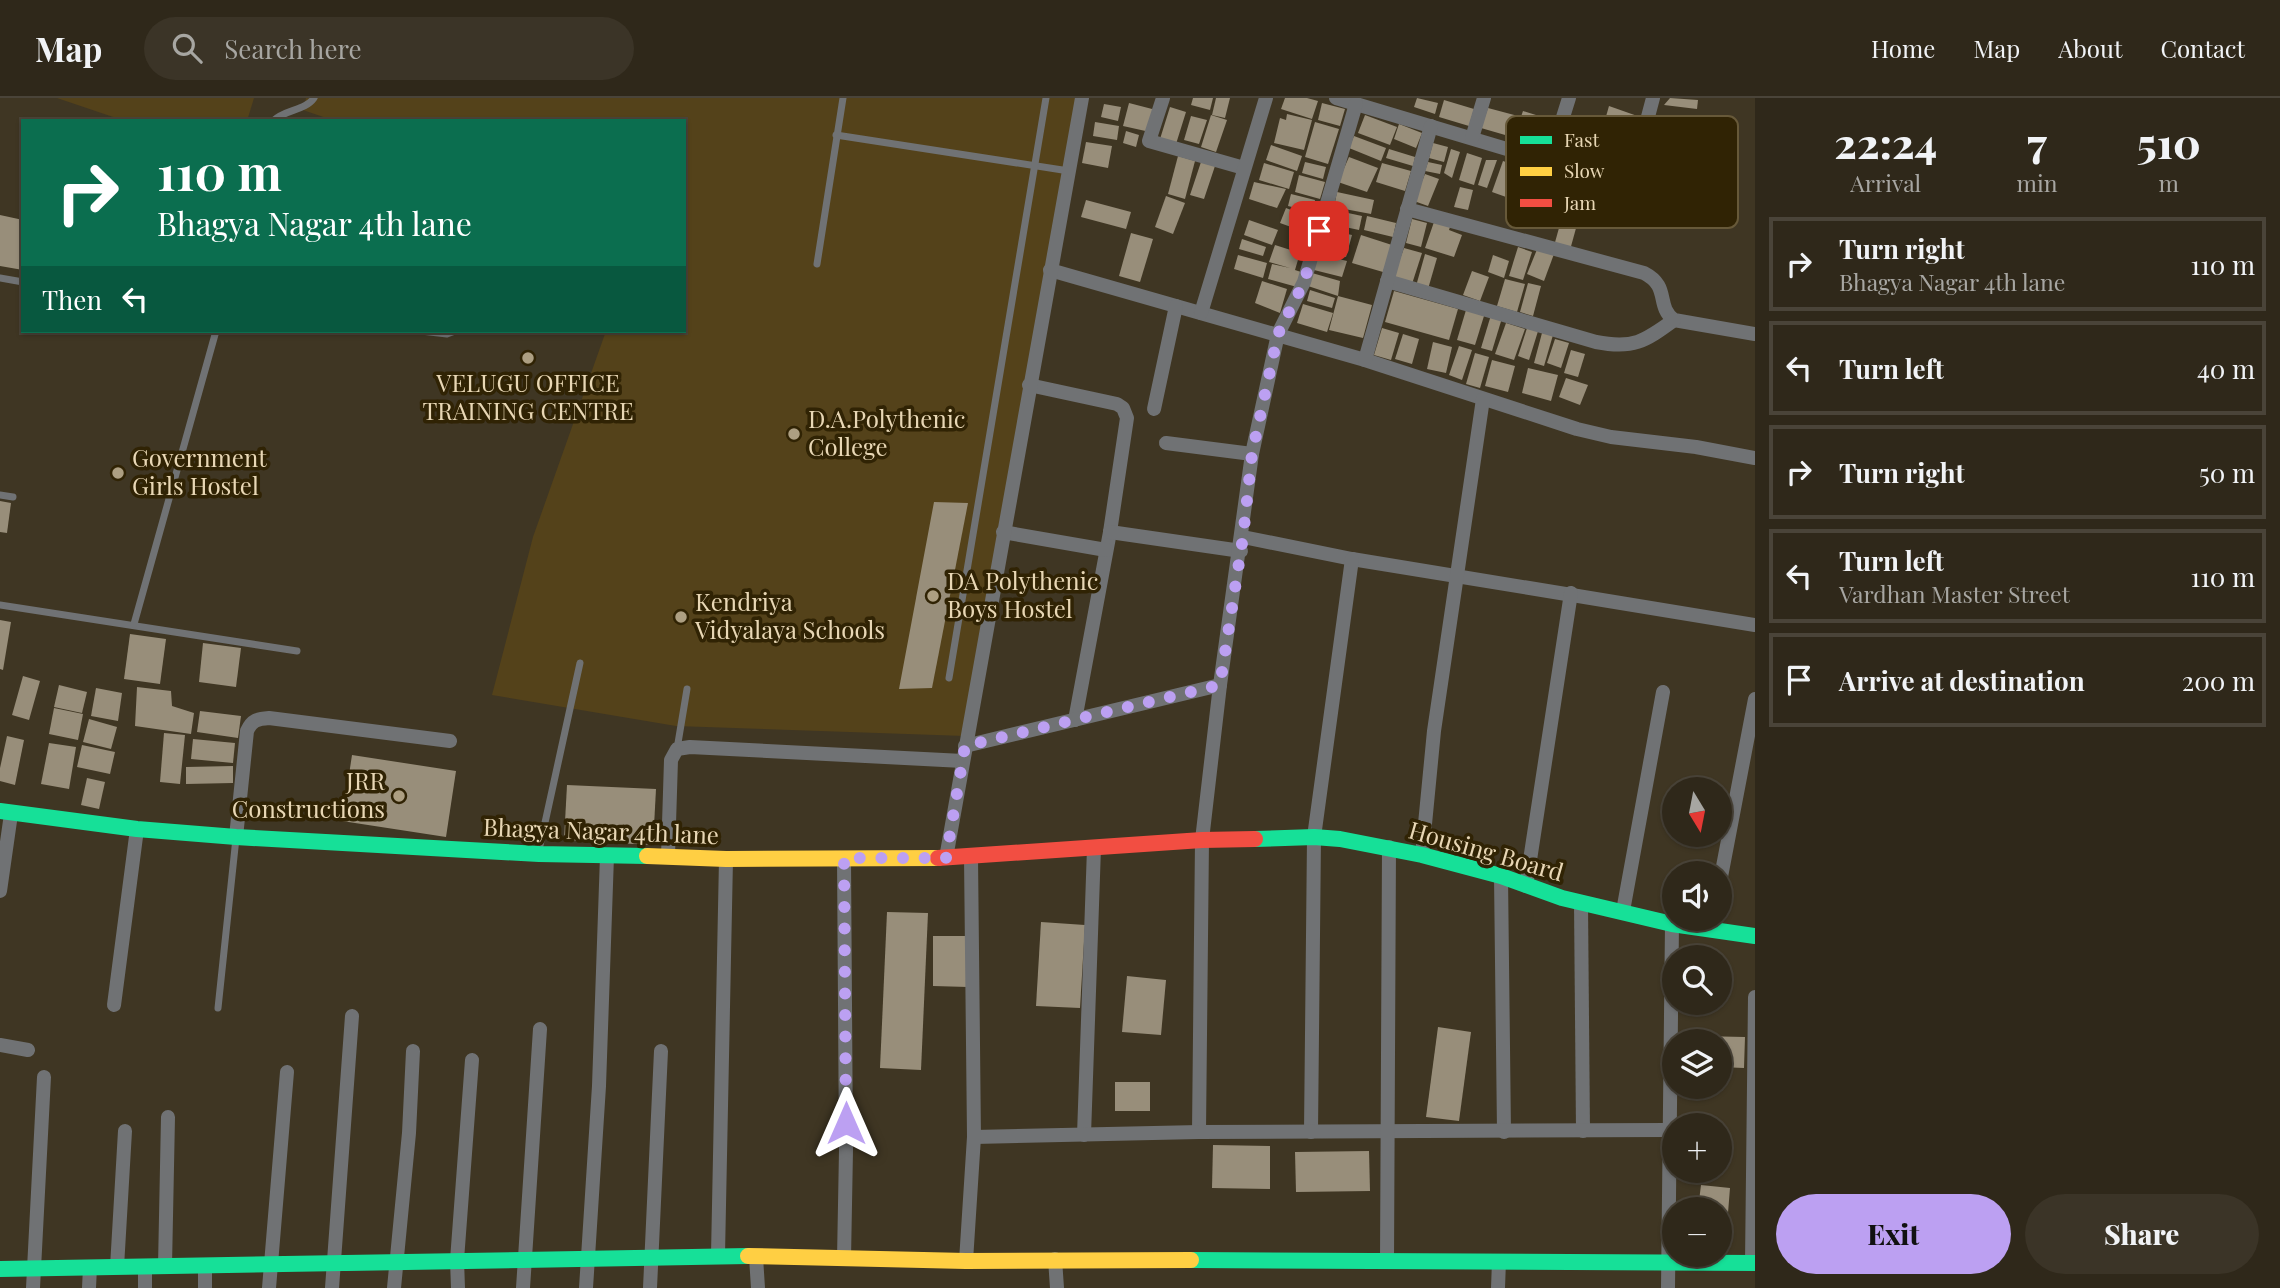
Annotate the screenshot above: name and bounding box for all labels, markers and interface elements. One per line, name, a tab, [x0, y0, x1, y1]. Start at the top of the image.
search box	[144, 17, 634, 80]
text: Map	[35, 26, 102, 70]
icon: search	[168, 29, 206, 67]
text: Search here	[224, 31, 362, 66]
text: Home	[1871, 32, 1935, 64]
text: Map	[1973, 32, 2020, 64]
text: About	[2058, 32, 2122, 64]
text: Contact	[2160, 32, 2245, 64]
text: 22:24	[1834, 114, 1937, 170]
text: 7	[2027, 114, 2047, 170]
text: 510	[2137, 114, 2201, 170]
legend	[1506, 116, 1738, 228]
text: Fast	[1564, 126, 1600, 152]
text: 110 m	[157, 138, 282, 203]
icon: right	[42, 147, 133, 238]
text: Slow	[1564, 157, 1605, 183]
text: Arrival	[1850, 167, 1921, 198]
text: min	[2017, 167, 2057, 198]
text: m	[2159, 167, 2179, 198]
text: Jam	[1563, 189, 1596, 215]
text: Bhagya Nagar 4th lane	[157, 201, 472, 244]
pin	[1289, 201, 1349, 261]
icon: arrive	[1300, 212, 1338, 250]
text: Turn right	[1839, 231, 1965, 266]
icon: right	[1780, 245, 1818, 283]
text: 110 m	[2191, 247, 2255, 282]
text: Bhagya Nagar 4th lane	[1839, 266, 2065, 297]
icon: left	[116, 280, 154, 318]
text: Then	[42, 282, 102, 317]
icon: left	[1780, 349, 1818, 387]
marker: VELUGU OFFICE TRAINING CENTRE	[520, 350, 536, 366]
text: Turn left	[1839, 351, 1944, 386]
text: 40 m	[2197, 351, 2255, 386]
place label: VELUGU OFFICE TRAINING CENTRE	[422, 366, 634, 426]
place label: D.A.Polythenic College	[808, 402, 965, 462]
marker: D.A.Polythenic College	[786, 426, 802, 442]
place label: Government Girls Hostel	[132, 441, 267, 501]
icon: right	[1780, 453, 1818, 491]
text: Turn right	[1839, 455, 1965, 490]
text: 50 m	[2199, 455, 2255, 490]
marker: Government Girls Hostel	[110, 465, 126, 481]
text: Turn left	[1839, 543, 1944, 578]
icon: left	[1780, 557, 1818, 595]
text: 110 m	[2191, 559, 2255, 594]
place label: DA Polythenic Boys Hostel	[947, 564, 1098, 624]
text: Vardhan Master Street	[1839, 578, 2070, 609]
place label: Kendriya Vidyalaya Schools	[694, 585, 885, 645]
marker: DA Polythenic Boys Hostel	[925, 588, 941, 604]
marker: Kendriya Vidyalaya Schools	[673, 609, 689, 625]
icon: arrive	[1780, 661, 1818, 699]
text: Arrive at destination	[1839, 663, 2085, 698]
text: 200 m	[2182, 663, 2255, 698]
place label: JRR Constructions	[232, 764, 385, 824]
north arrow	[1662, 777, 1732, 847]
map controls	[1662, 777, 1732, 1267]
marker: JRR Constructions	[391, 788, 407, 804]
street label: Bhagya Nagar 4th lane	[482, 810, 720, 850]
street label: Housing Board	[1405, 813, 1568, 887]
button: sound	[1662, 861, 1732, 931]
button: search	[1662, 945, 1732, 1015]
button: layers	[1662, 1029, 1732, 1099]
position arrow	[809, 1086, 883, 1160]
button: +	[1662, 1113, 1732, 1183]
button: Exit	[1776, 1194, 2011, 1274]
button: Share	[2025, 1194, 2259, 1274]
button: −	[1662, 1197, 1732, 1267]

